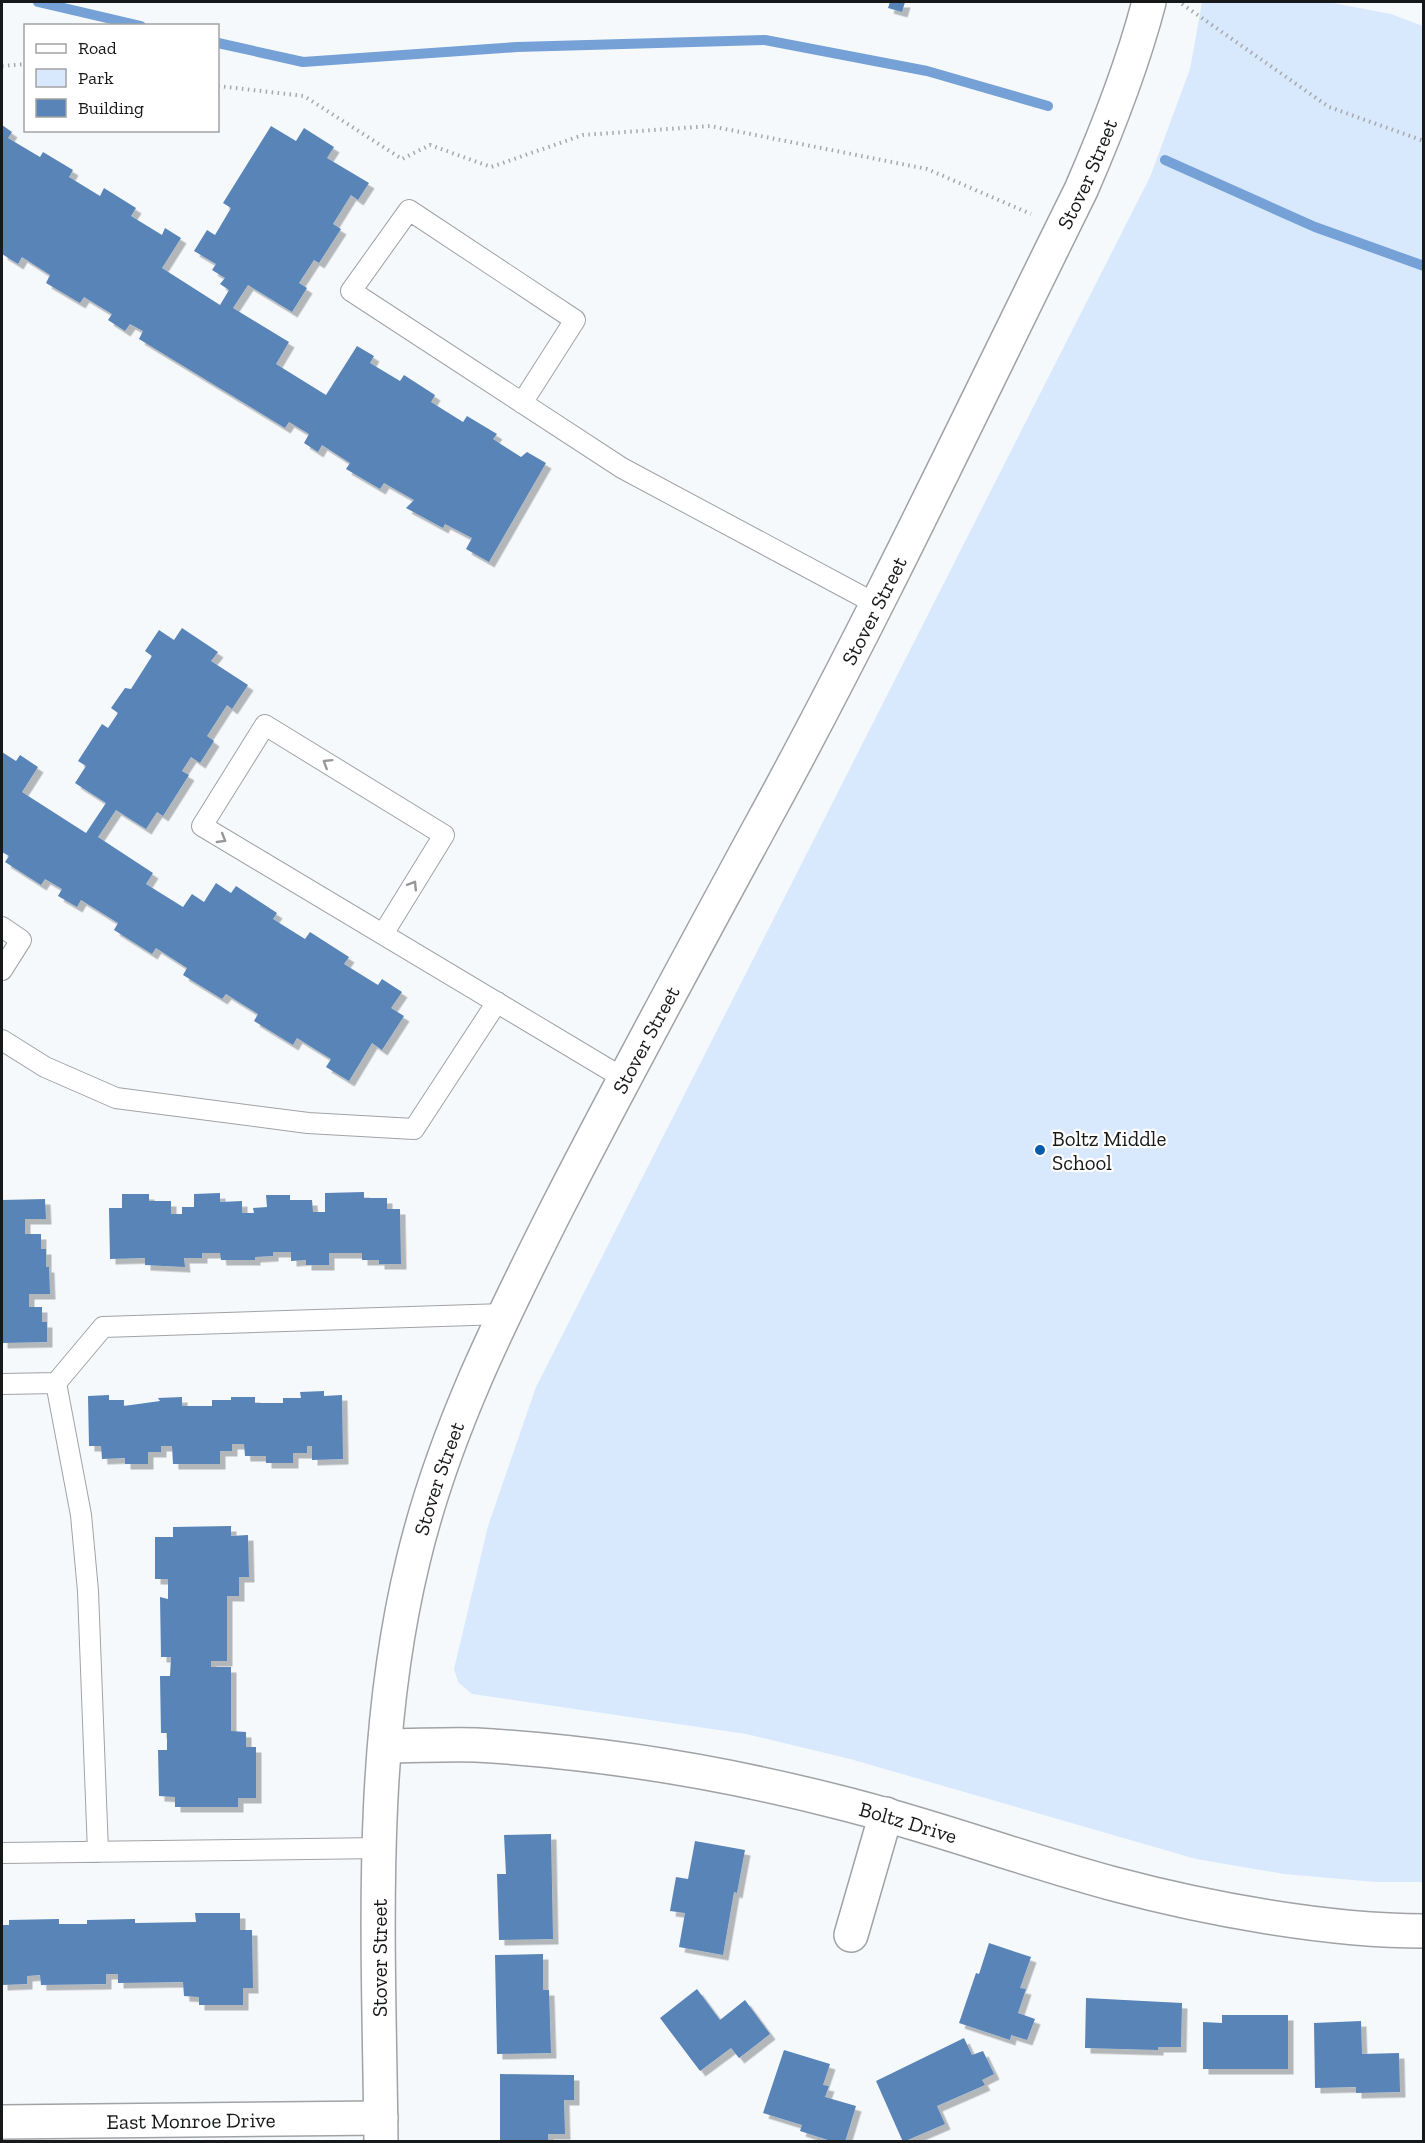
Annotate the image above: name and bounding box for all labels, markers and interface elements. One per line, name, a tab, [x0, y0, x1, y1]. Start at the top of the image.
legend	[24, 24, 219, 132]
text: Road	[78, 37, 117, 59]
text: Park	[78, 67, 114, 89]
text: Building	[78, 97, 144, 119]
street label: Stover Street	[1051, 115, 1122, 233]
street label: Stover Street	[836, 552, 911, 669]
one-way arrow	[323, 759, 333, 771]
one-way arrow	[216, 831, 226, 843]
one-way arrow	[406, 881, 418, 891]
street label: Stover Street	[606, 981, 684, 1098]
place label: Boltz Middle School	[1052, 1126, 1166, 1175]
marker: Boltz Middle School	[1033, 1143, 1047, 1157]
street label: Stover Street	[408, 1418, 469, 1538]
street label: Boltz Drive	[857, 1796, 960, 1848]
street label: Stover Street	[367, 1899, 392, 2017]
street label: East Monroe Drive	[106, 2107, 276, 2133]

